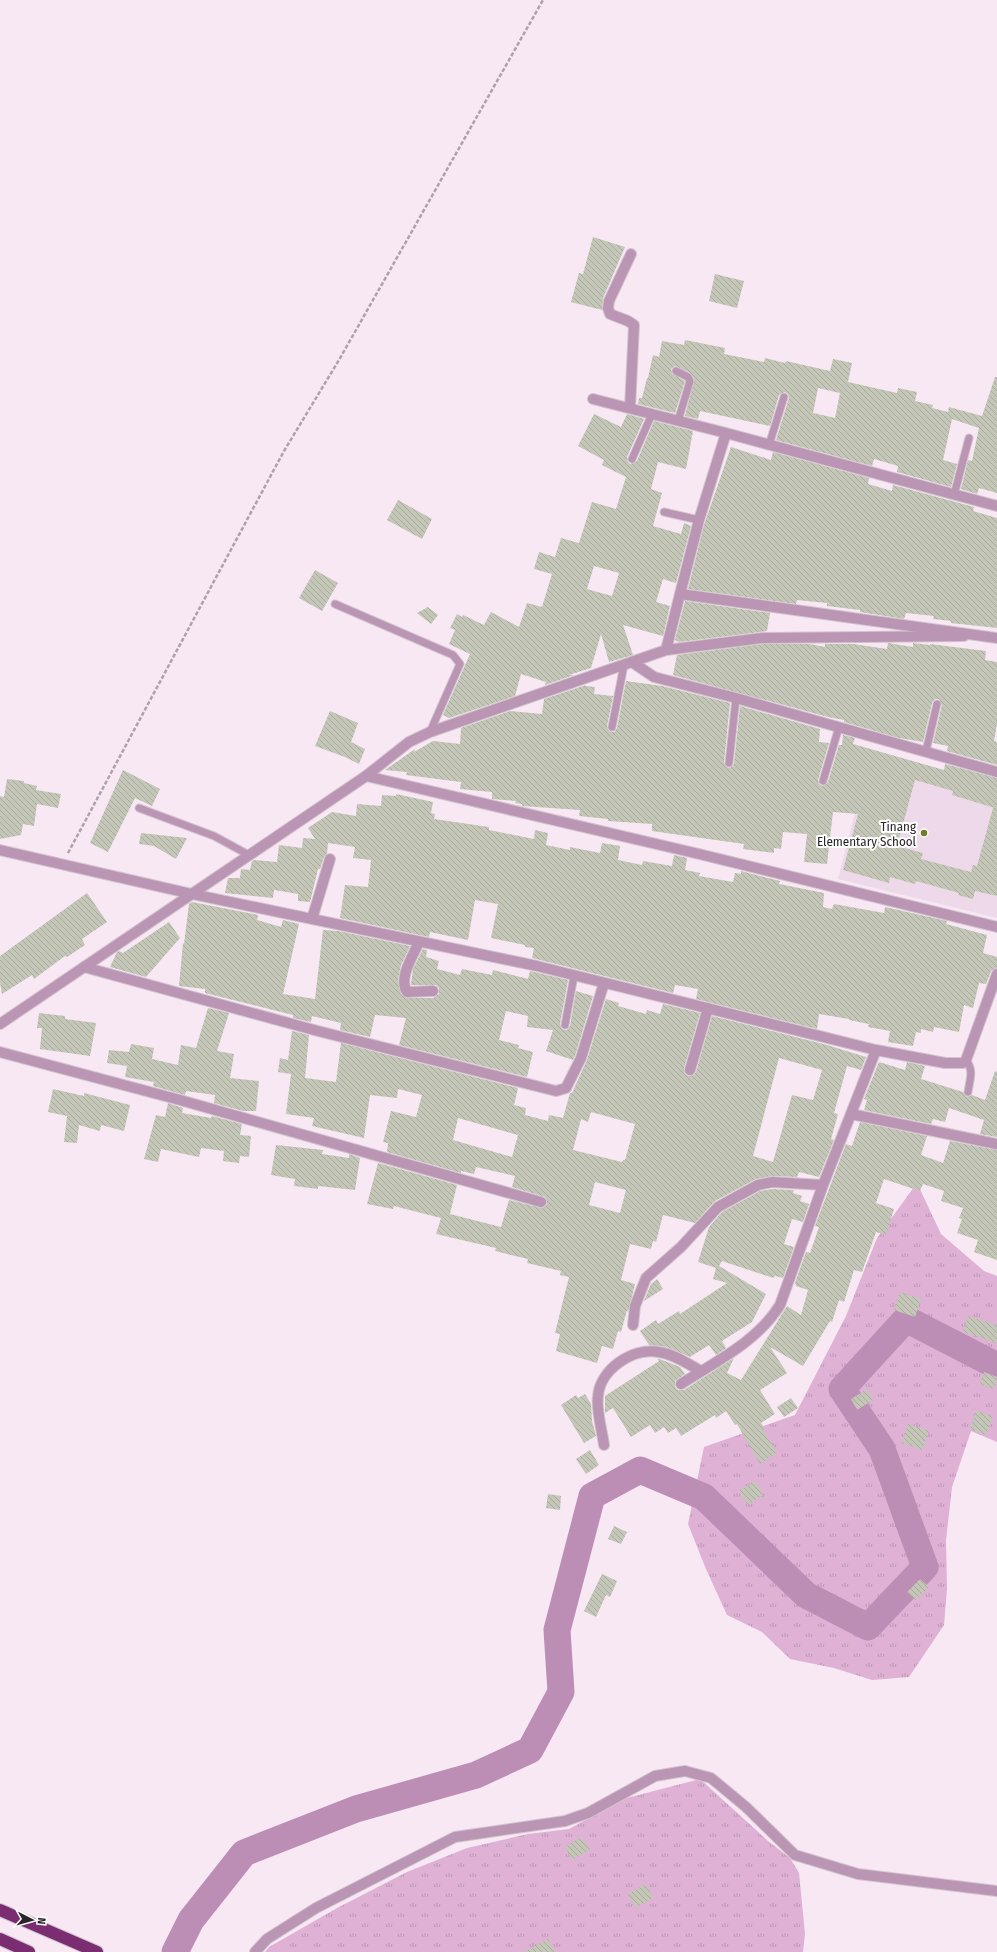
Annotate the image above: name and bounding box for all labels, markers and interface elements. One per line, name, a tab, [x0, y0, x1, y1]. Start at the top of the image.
place label: Tinang Elementary School	[817, 819, 917, 849]
marker: Tinang Elementary School	[919, 828, 929, 838]
north arrow	[12, 1900, 52, 1940]
text: N	[35, 1917, 48, 1925]

